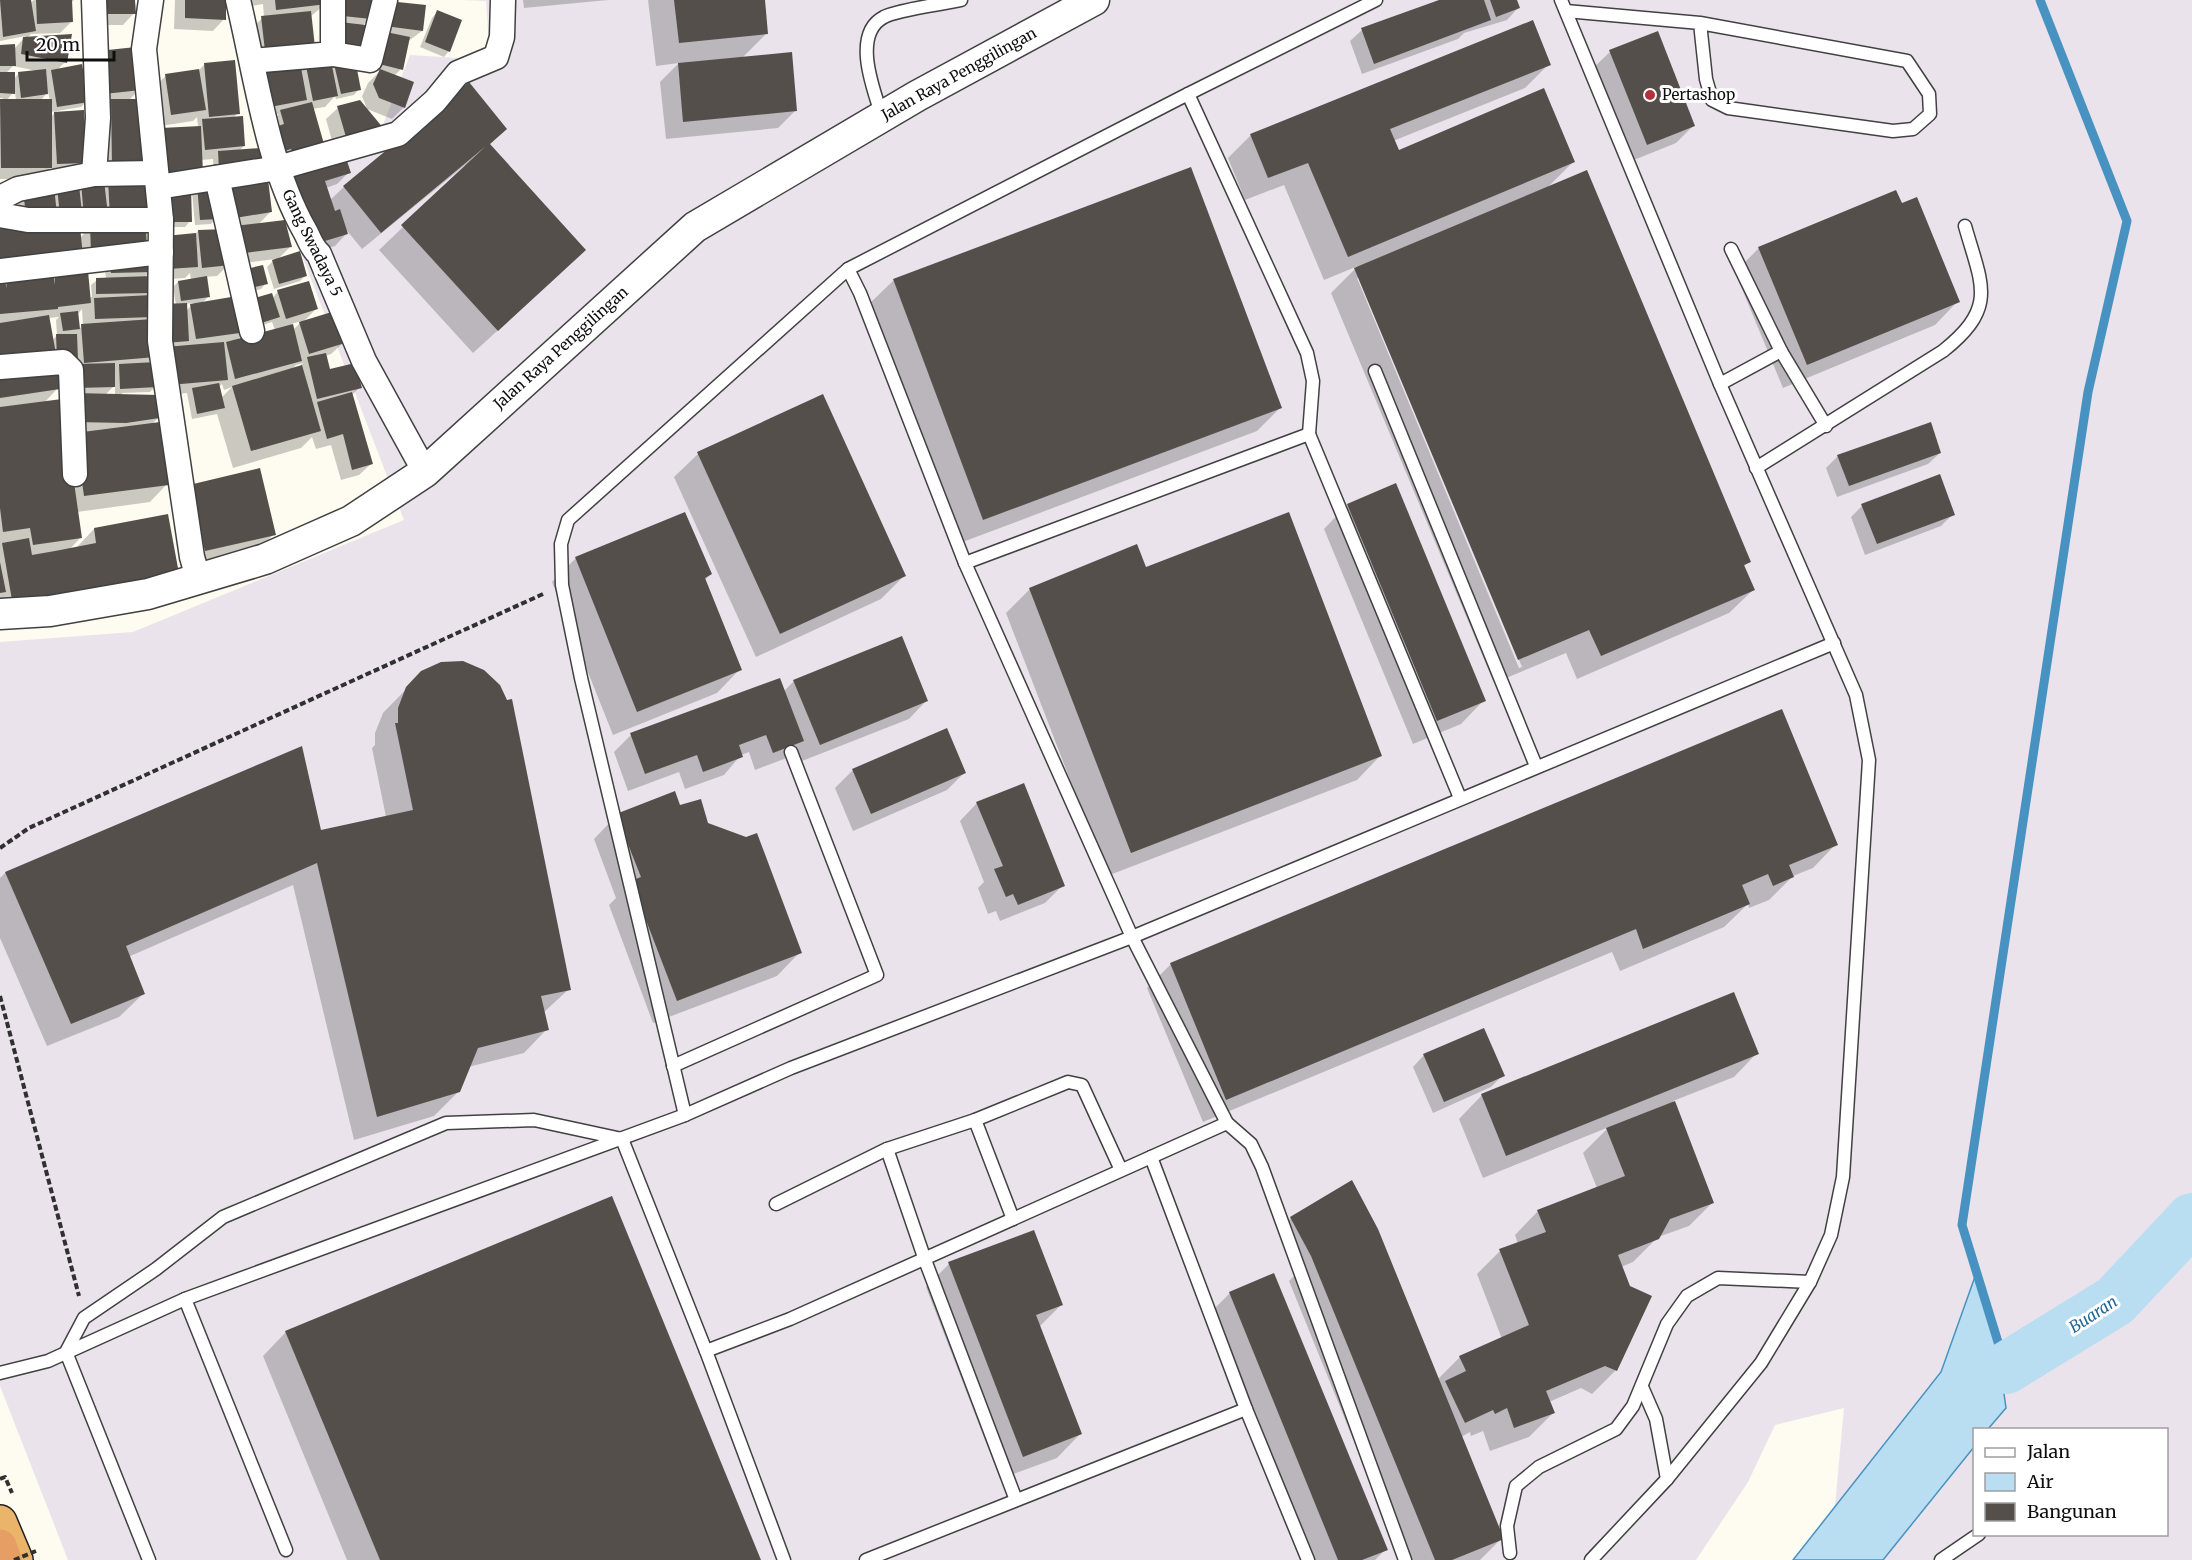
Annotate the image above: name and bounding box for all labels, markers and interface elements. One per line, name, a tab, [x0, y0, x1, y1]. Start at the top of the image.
street label: Jalan Raya Penggilingan	[877, 23, 1040, 125]
scale bar	[27, 24, 114, 62]
text: 20 m	[36, 33, 80, 56]
place label: Pertashop	[1662, 85, 1735, 104]
marker: Pertashop	[1643, 88, 1657, 102]
street label: Gang Swadaya 5	[278, 186, 347, 299]
street label: Jalan Raya Penggilingan	[489, 282, 632, 414]
water label: Buaran	[2065, 1291, 2121, 1337]
legend	[1973, 1428, 2168, 1536]
text: Jalan	[2026, 1440, 2070, 1463]
text: Air	[2026, 1470, 2054, 1493]
text: Bangunan	[2027, 1500, 2117, 1523]

